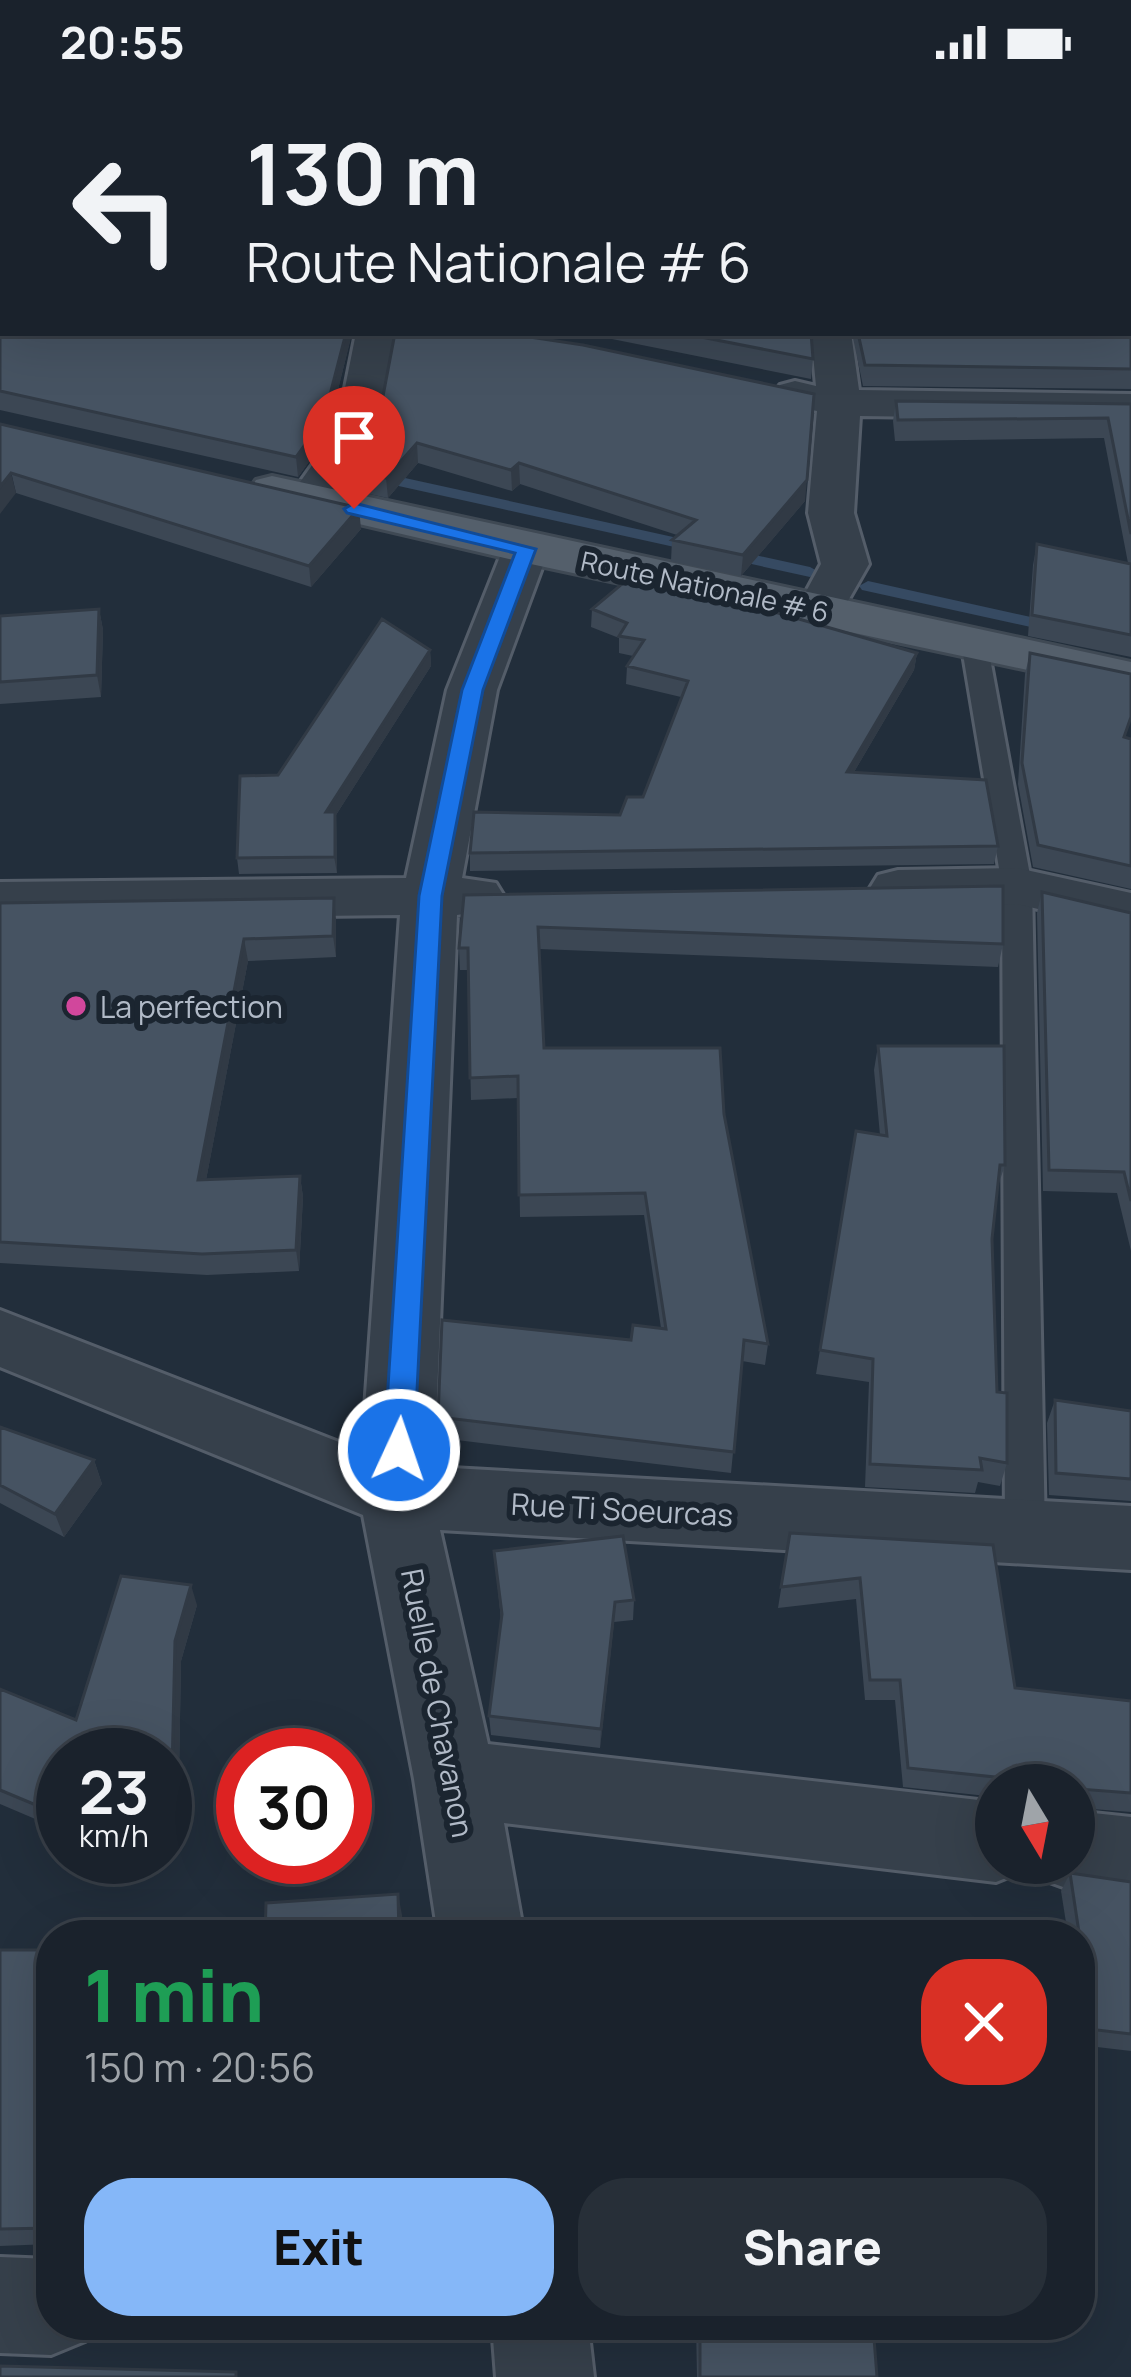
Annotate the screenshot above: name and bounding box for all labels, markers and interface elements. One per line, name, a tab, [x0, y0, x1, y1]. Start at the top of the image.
text: 20:55	[60, 11, 185, 73]
text: 130 m	[246, 115, 479, 230]
icon: left	[48, 132, 204, 288]
text: Route Nationale # 6	[246, 224, 751, 298]
pin	[303, 386, 405, 509]
icon: arrive	[321, 404, 387, 470]
street label: Route Nationale # 6	[578, 542, 832, 630]
place label: La perfection	[100, 986, 283, 1027]
marker: La perfection	[63, 993, 89, 1019]
position arrow	[336, 1387, 462, 1513]
street label: Rue Ti Soeurcas	[510, 1483, 734, 1535]
street label: Ruelle de Chavanon	[392, 1565, 484, 1841]
speed limit sign: 30	[216, 1728, 372, 1884]
text: 23	[79, 1750, 149, 1832]
north arrow	[975, 1764, 1095, 1884]
map controls	[975, 1764, 1095, 1884]
text: km/h	[79, 1815, 149, 1856]
text: 1 min	[84, 1945, 264, 2044]
button: close	[921, 1959, 1047, 2085]
text: 150 m · 20:56	[84, 2040, 315, 2094]
button: Exit	[84, 2178, 554, 2316]
button: Share	[578, 2178, 1047, 2316]

